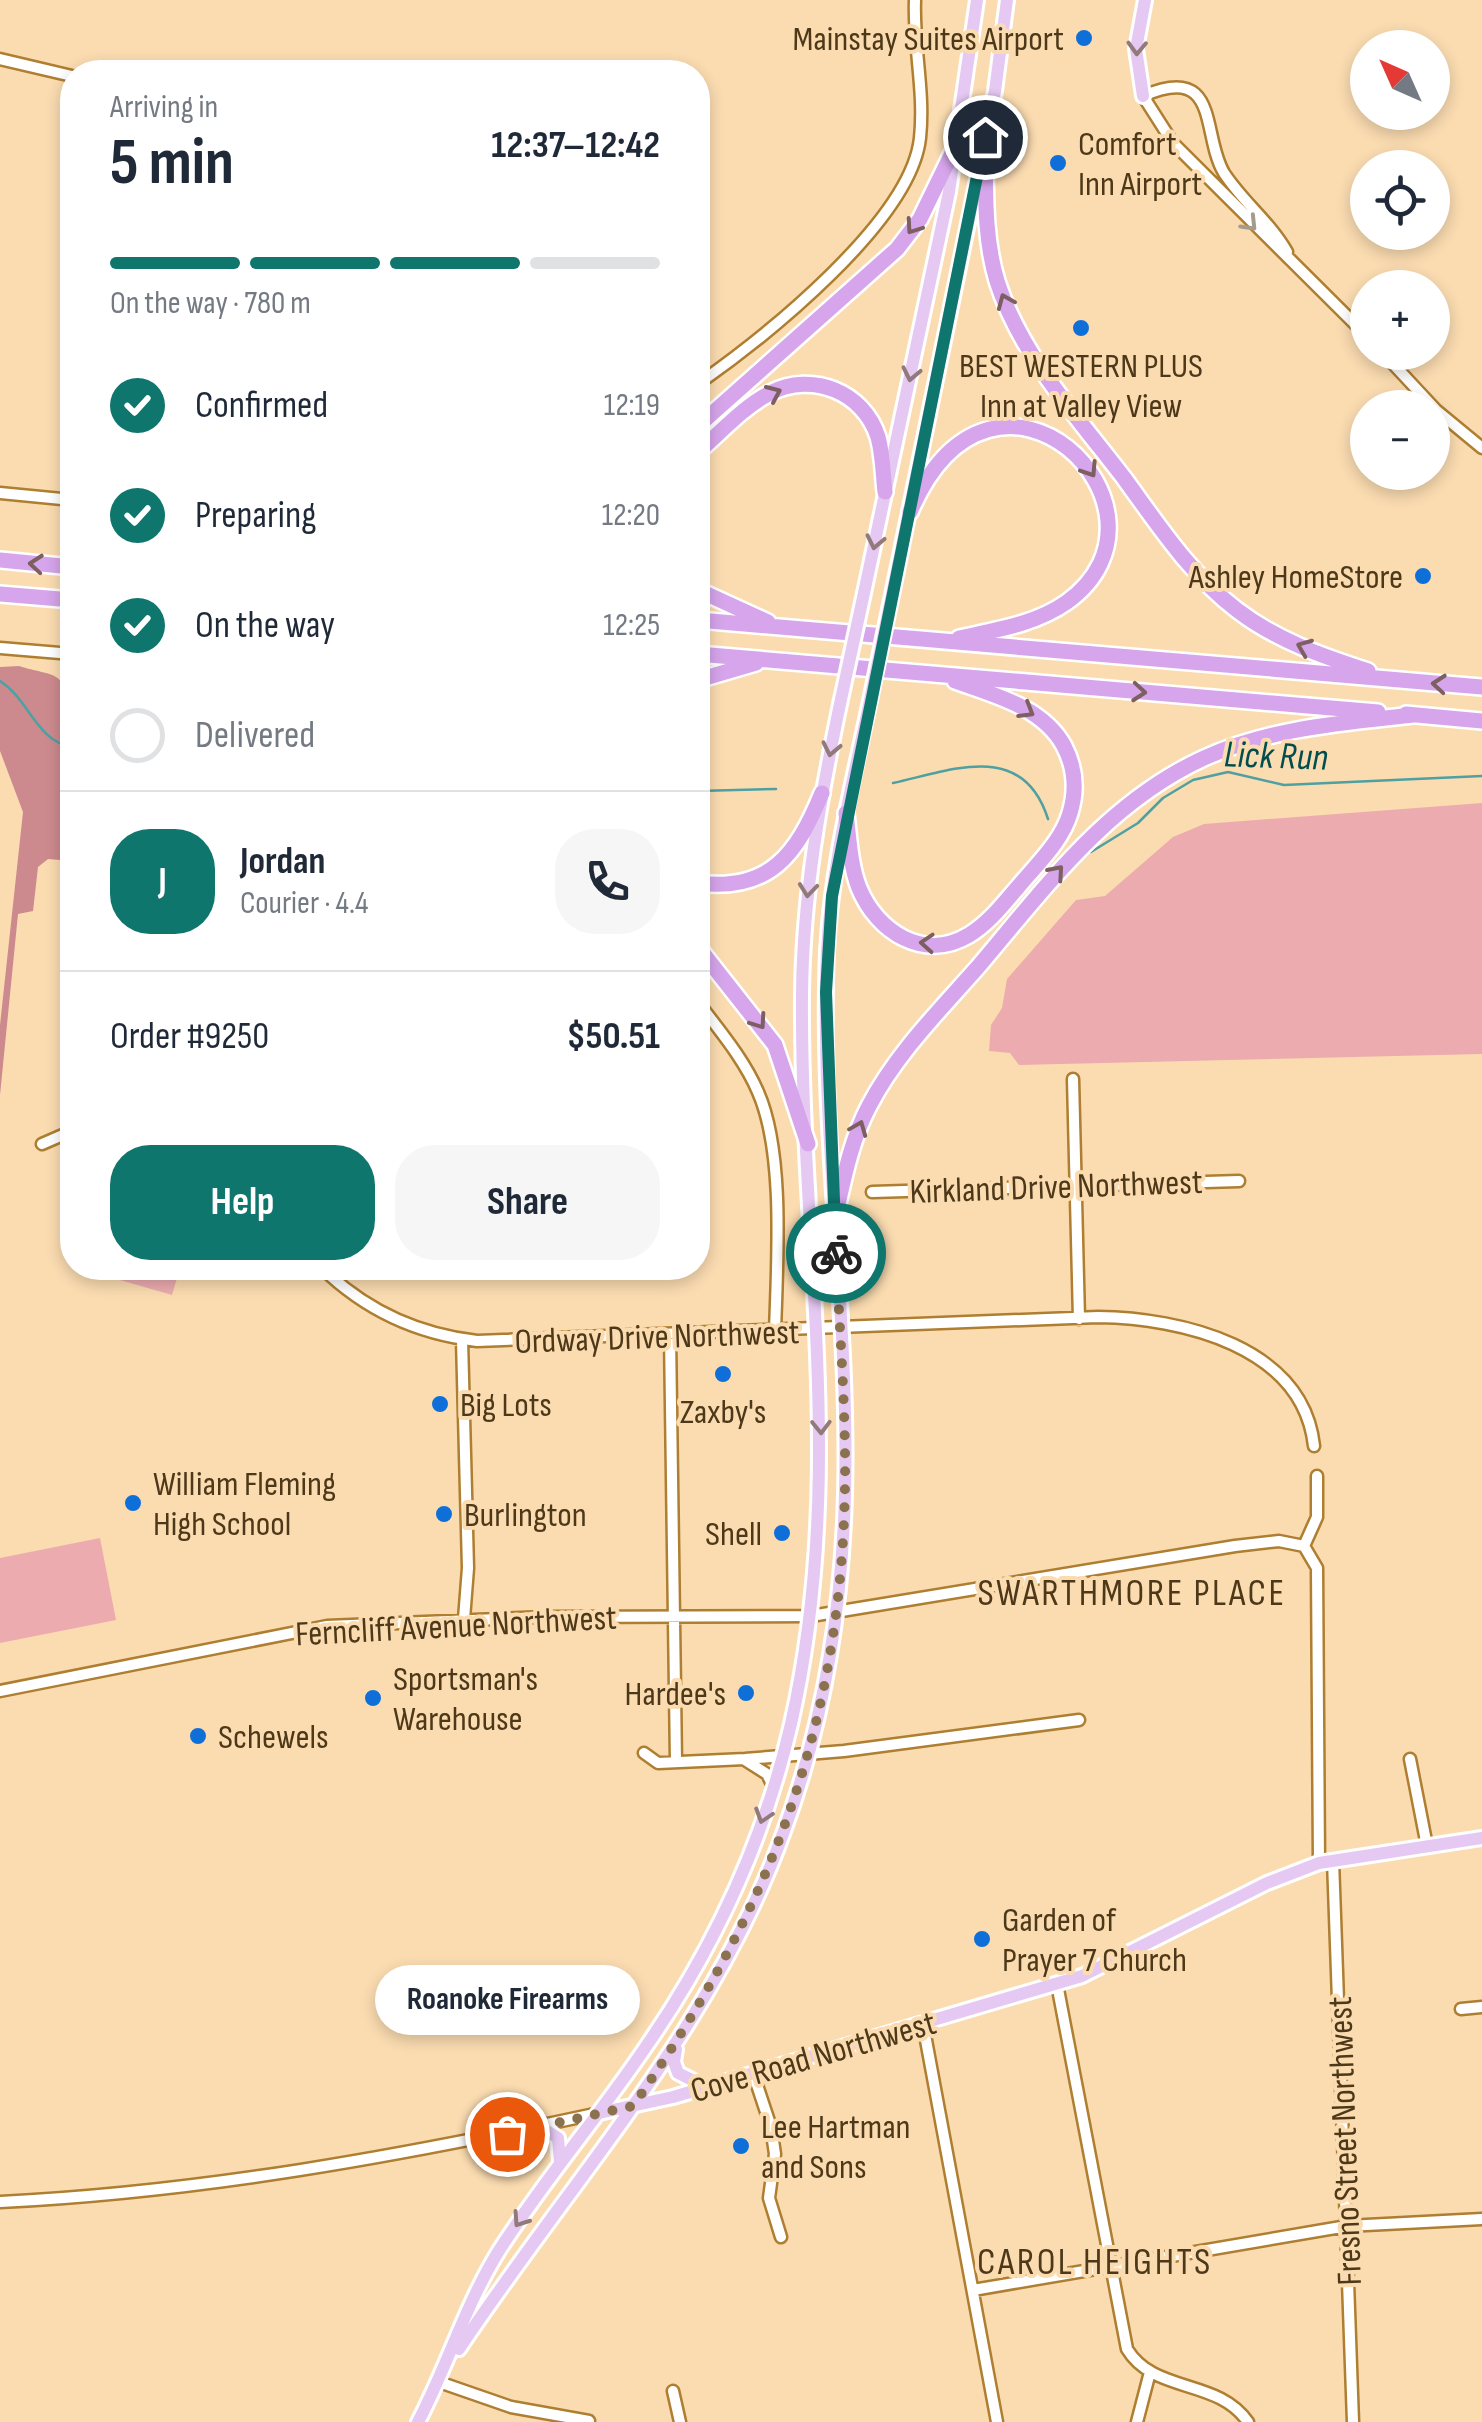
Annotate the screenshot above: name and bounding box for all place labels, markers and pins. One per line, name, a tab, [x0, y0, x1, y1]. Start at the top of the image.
place label: Mainstay Suites Airport	[792, 18, 1064, 61]
marker: Mainstay Suites Airport	[1073, 27, 1095, 49]
pin	[943, 95, 1028, 180]
place label: Comfort Inn Airport	[1078, 123, 1202, 206]
marker: Comfort Inn Airport	[1047, 152, 1069, 174]
marker: BEST WESTERN PLUS Inn at Valley View	[1070, 317, 1092, 339]
place label: BEST WESTERN PLUS Inn at Valley View	[959, 345, 1203, 428]
place label: Ashley HomeStore	[1188, 556, 1403, 599]
marker: Ashley HomeStore	[1412, 565, 1434, 587]
marker: Zaxby's	[712, 1363, 734, 1385]
place label: Big Lots	[460, 1384, 552, 1427]
place label: Zaxby's	[680, 1391, 766, 1434]
marker: Big Lots	[429, 1393, 451, 1415]
place label: William Fleming High School	[153, 1463, 336, 1546]
marker: William Fleming High School	[122, 1492, 144, 1514]
place label: Burlington	[464, 1494, 587, 1537]
marker: Burlington	[433, 1503, 455, 1525]
place label: Shell	[705, 1513, 762, 1556]
marker: Shell	[771, 1522, 793, 1544]
place label: Sportsman's Warehouse	[393, 1658, 538, 1741]
place label: Hardee's	[624, 1673, 726, 1716]
marker: Hardee's	[735, 1682, 757, 1704]
marker: Sportsman's Warehouse	[362, 1687, 384, 1709]
place label: Schewels	[218, 1716, 329, 1759]
marker: Schewels	[187, 1725, 209, 1747]
place label: Garden of Prayer 7 Church	[1002, 1899, 1187, 1982]
marker: Garden of Prayer 7 Church	[971, 1928, 993, 1950]
callout: Roanoke Firearms	[374, 1964, 640, 2034]
pin	[465, 2092, 550, 2177]
place label: Lee Hartman and Sons	[761, 2106, 911, 2189]
marker: Lee Hartman and Sons	[730, 2135, 752, 2157]

